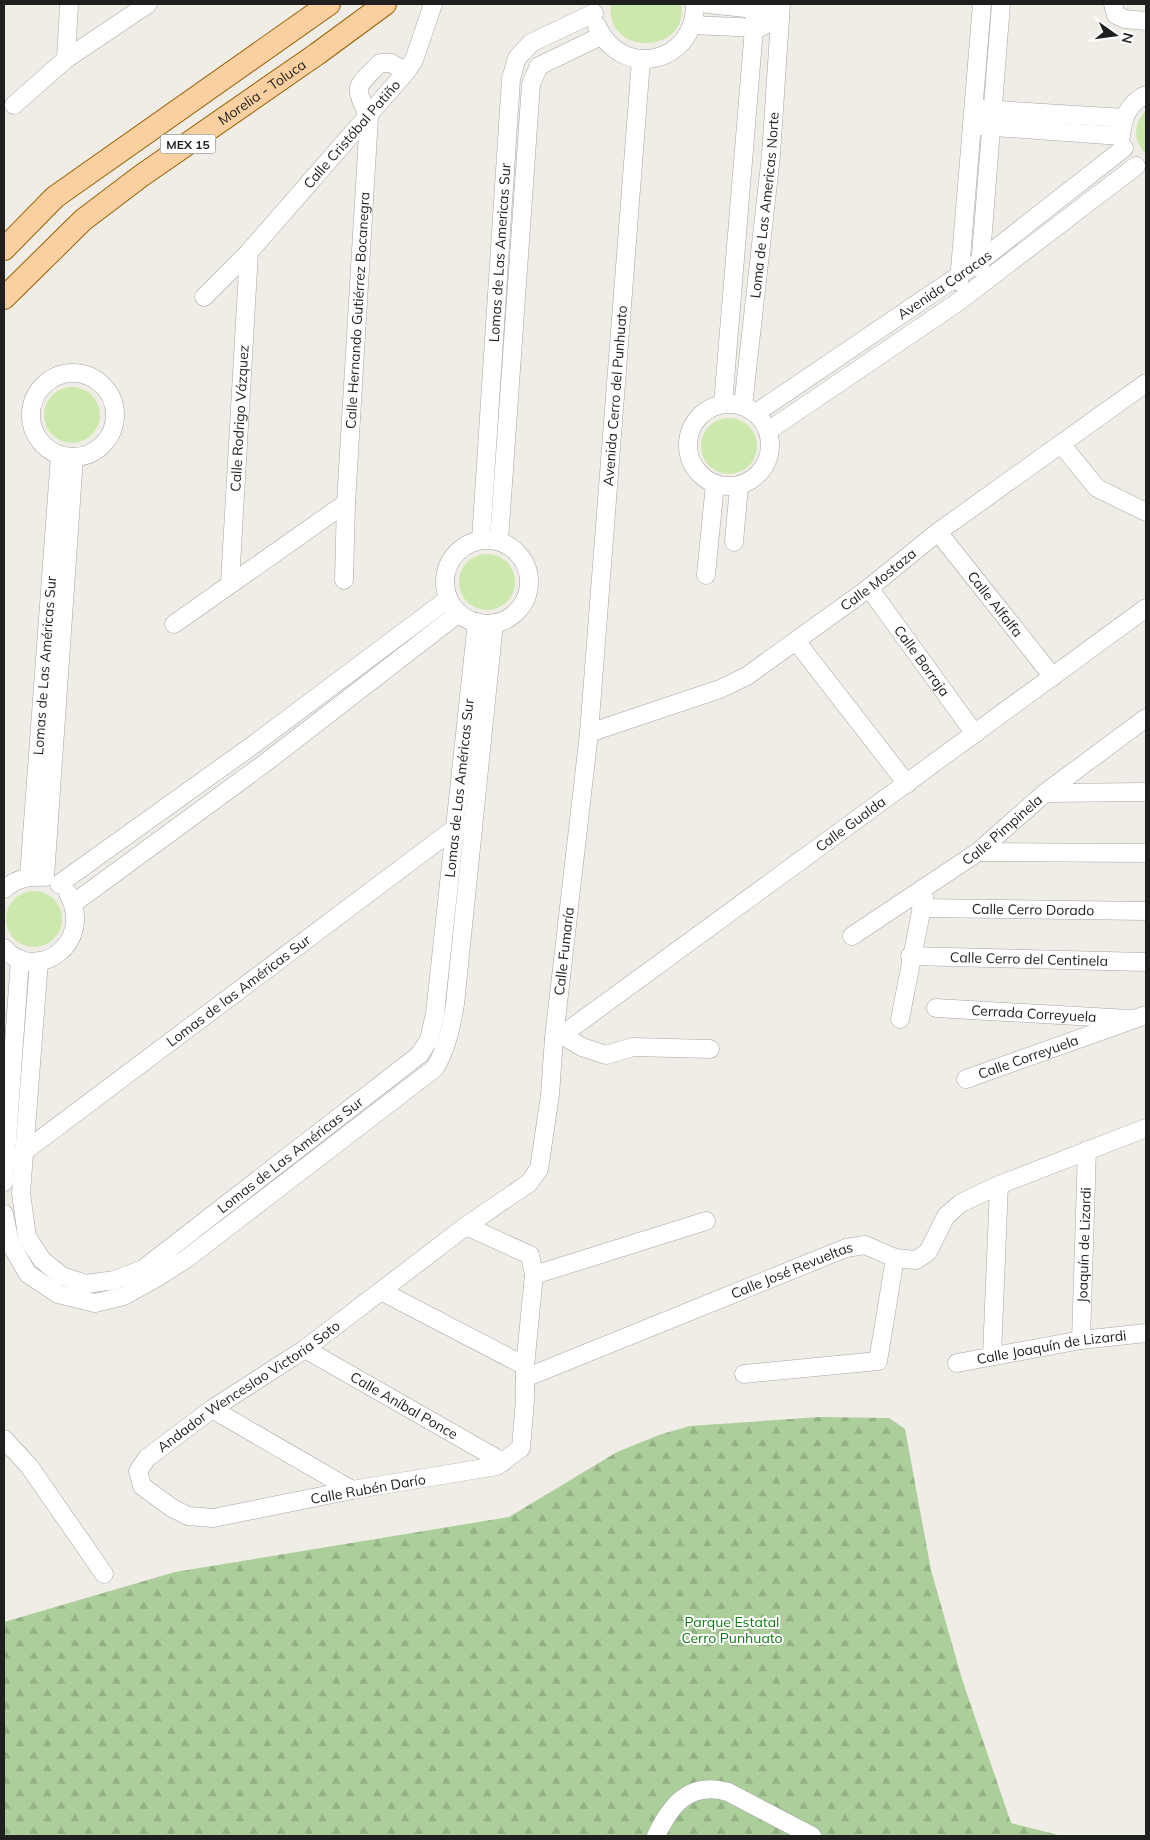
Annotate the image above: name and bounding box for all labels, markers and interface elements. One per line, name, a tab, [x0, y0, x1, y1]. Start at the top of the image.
north arrow	[1090, 10, 1140, 60]
text: N	[1118, 31, 1138, 45]
street label: Morelia - Toluca	[214, 55, 309, 129]
street label: Calle Cristóbal Patiño	[299, 76, 404, 192]
street label: Loma de Las Americas Norte	[746, 111, 783, 299]
road number: MEX 15	[160, 134, 216, 154]
street label: Lomas de Las Americas Sur	[485, 161, 515, 343]
street label: Calle Hernando Gutiérrez Bocanegra	[341, 191, 374, 429]
street label: Avenida Caracas	[894, 246, 995, 323]
street label: Avenida Cerro del Punhuato	[599, 305, 631, 487]
street label: Calle Rodrigo Vázquez	[226, 344, 253, 492]
street label: Calle Mostaza	[837, 544, 920, 615]
street label: Calle Alfalfa	[964, 568, 1027, 641]
street label: Lomas de Las Américas Sur	[29, 574, 60, 756]
street label: Calle Borraja	[890, 622, 954, 700]
street label: Lomas de Las Américas Sur	[441, 697, 478, 878]
street label: Calle Pimpinela	[959, 791, 1046, 869]
street label: Calle Gualda	[812, 792, 889, 856]
street label: Calle Cerro Dorado	[972, 900, 1094, 919]
street label: Calle Fumaría	[550, 906, 578, 997]
street label: Lomas de las Américas Sur	[163, 930, 315, 1050]
street label: Calle Cerro del Centinela	[950, 948, 1108, 970]
street label: Cerrada Correyuela	[971, 1001, 1097, 1026]
street label: Calle Correyuela	[976, 1031, 1081, 1083]
street label: Lomas de Las Américas Sur	[214, 1092, 367, 1217]
street label: Joaquín de Lizardi	[1073, 1187, 1095, 1303]
street label: Calle José Revueltas	[728, 1238, 854, 1303]
street label: Andador Wenceslao Victoria Soto	[154, 1316, 344, 1456]
street label: Calle Joaquín de Lizardi	[975, 1326, 1127, 1368]
street label: Calle Aníbal Ponce	[347, 1368, 461, 1443]
street label: Calle Rubén Darío	[309, 1470, 427, 1508]
park label: Parque Estatal Cerro Punhuato	[681, 1613, 783, 1647]

